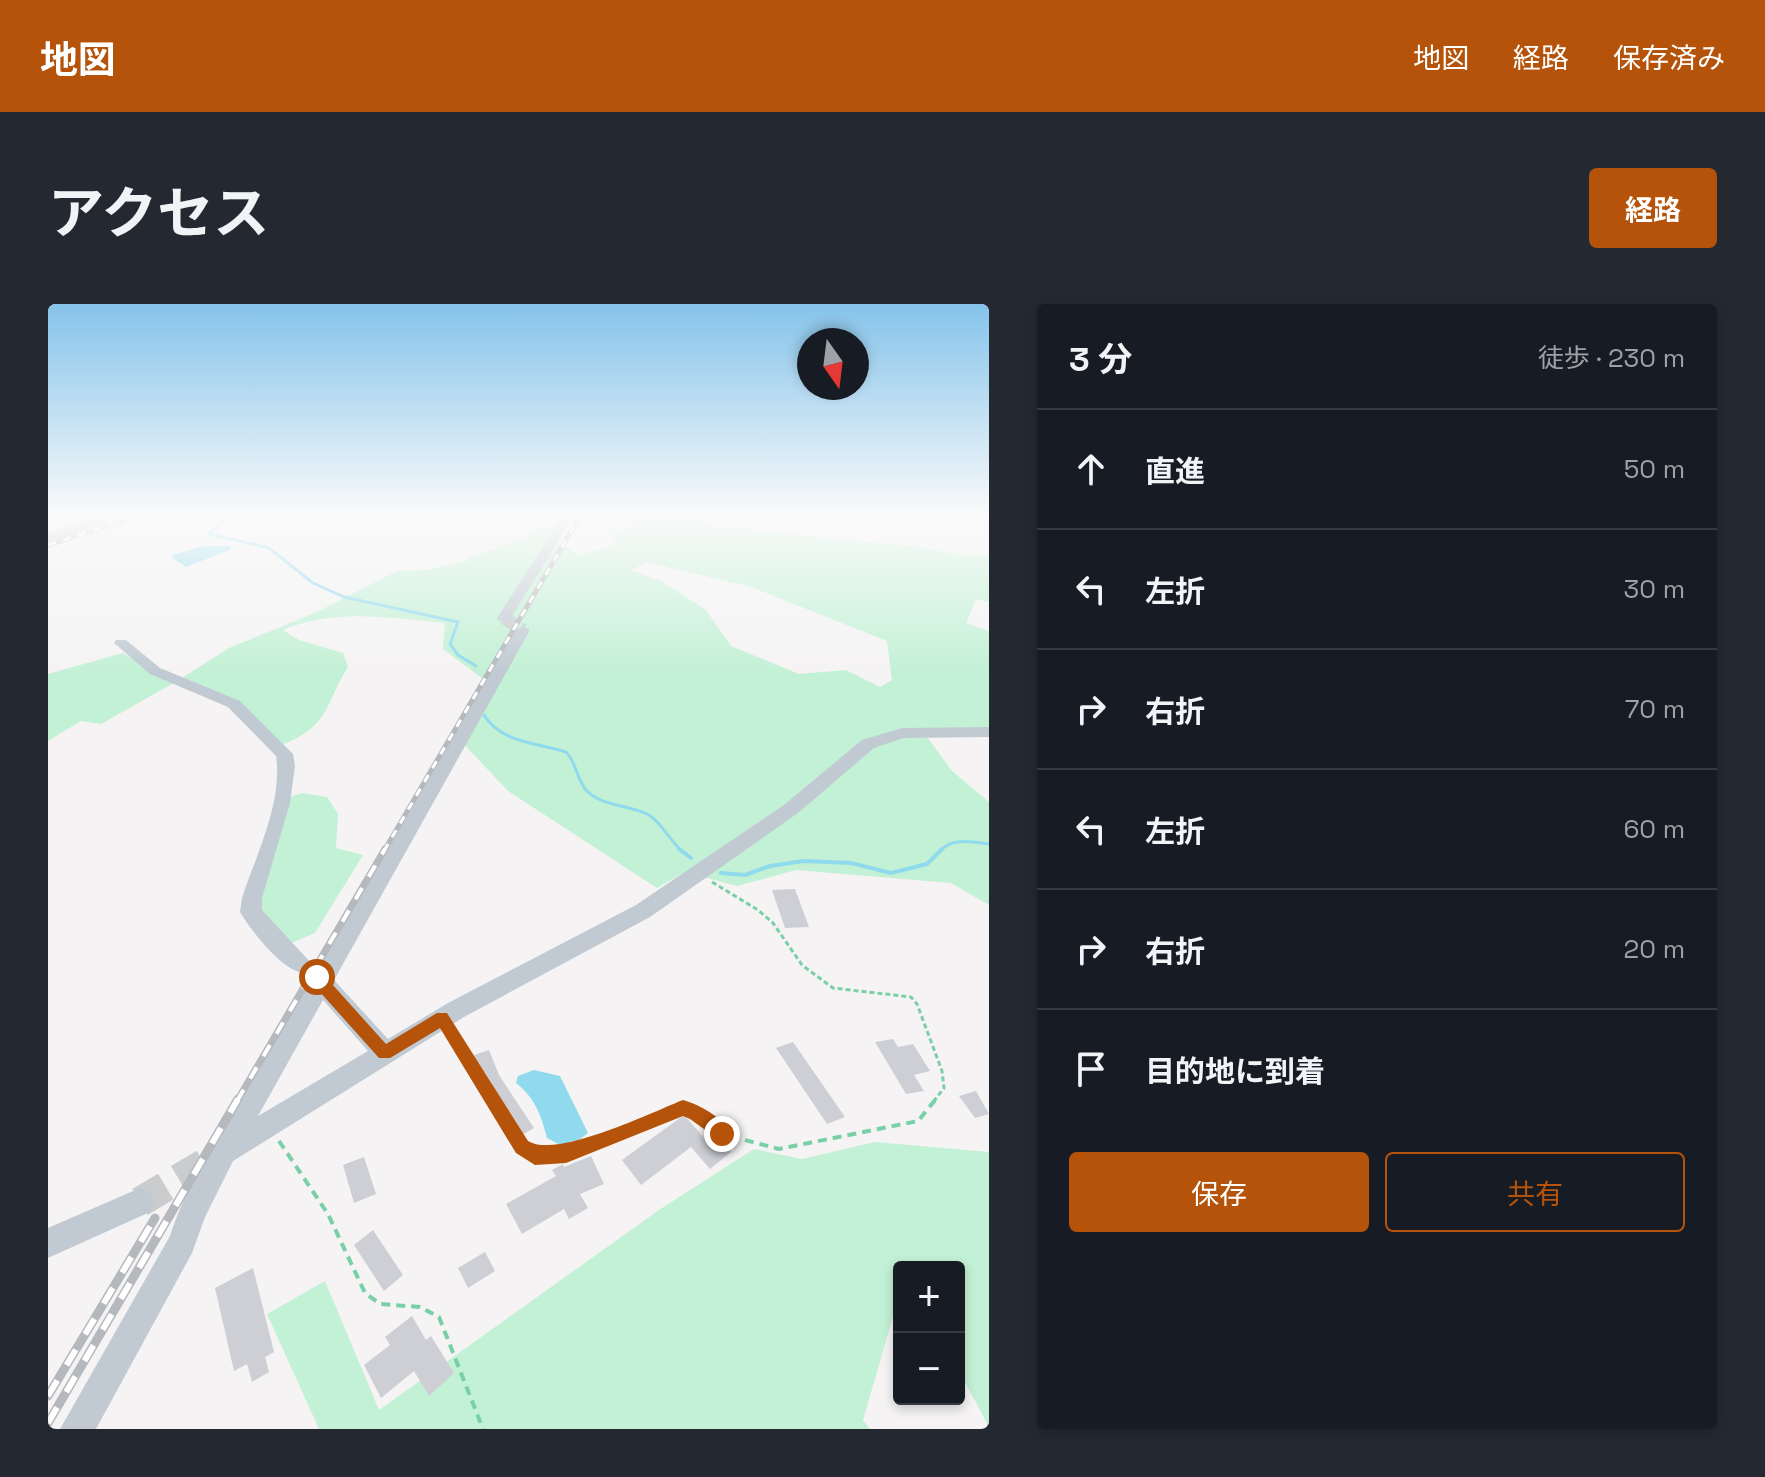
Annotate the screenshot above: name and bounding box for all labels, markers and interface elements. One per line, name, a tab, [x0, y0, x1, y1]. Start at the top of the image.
text: 地図	[40, 36, 116, 84]
text: 地図	[1413, 40, 1469, 76]
text: 経路	[1513, 40, 1569, 76]
text: 保存済み	[1613, 40, 1725, 76]
button: 経路	[1589, 168, 1717, 248]
text: アクセス	[48, 178, 269, 249]
north arrow	[797, 328, 869, 400]
text: 3 分	[1069, 338, 1132, 381]
text: 徒歩 · 230 m	[1538, 341, 1685, 375]
icon: ahead	[1069, 447, 1113, 491]
text: 直進	[1145, 452, 1205, 491]
text: 50 m	[1624, 452, 1685, 486]
icon: left	[1069, 567, 1113, 611]
text: 左折	[1145, 572, 1205, 611]
text: 30 m	[1624, 572, 1685, 606]
icon: right	[1069, 687, 1113, 731]
text: 右折	[1145, 692, 1205, 731]
text: 70 m	[1625, 692, 1685, 726]
icon: left	[1069, 807, 1113, 851]
text: 左折	[1145, 812, 1205, 851]
text: 60 m	[1623, 812, 1685, 846]
icon: right	[1069, 927, 1113, 971]
text: 右折	[1145, 932, 1205, 971]
text: 20 m	[1624, 932, 1685, 966]
route start	[299, 959, 335, 995]
icon: arrive	[1069, 1047, 1113, 1091]
text: 目的地に到着	[1145, 1052, 1325, 1091]
route end	[704, 1116, 740, 1152]
button: 保存	[1069, 1152, 1369, 1232]
button: 共有	[1385, 1152, 1685, 1232]
map controls	[893, 1261, 965, 1405]
button: +	[893, 1261, 965, 1333]
button: −	[893, 1333, 965, 1405]

